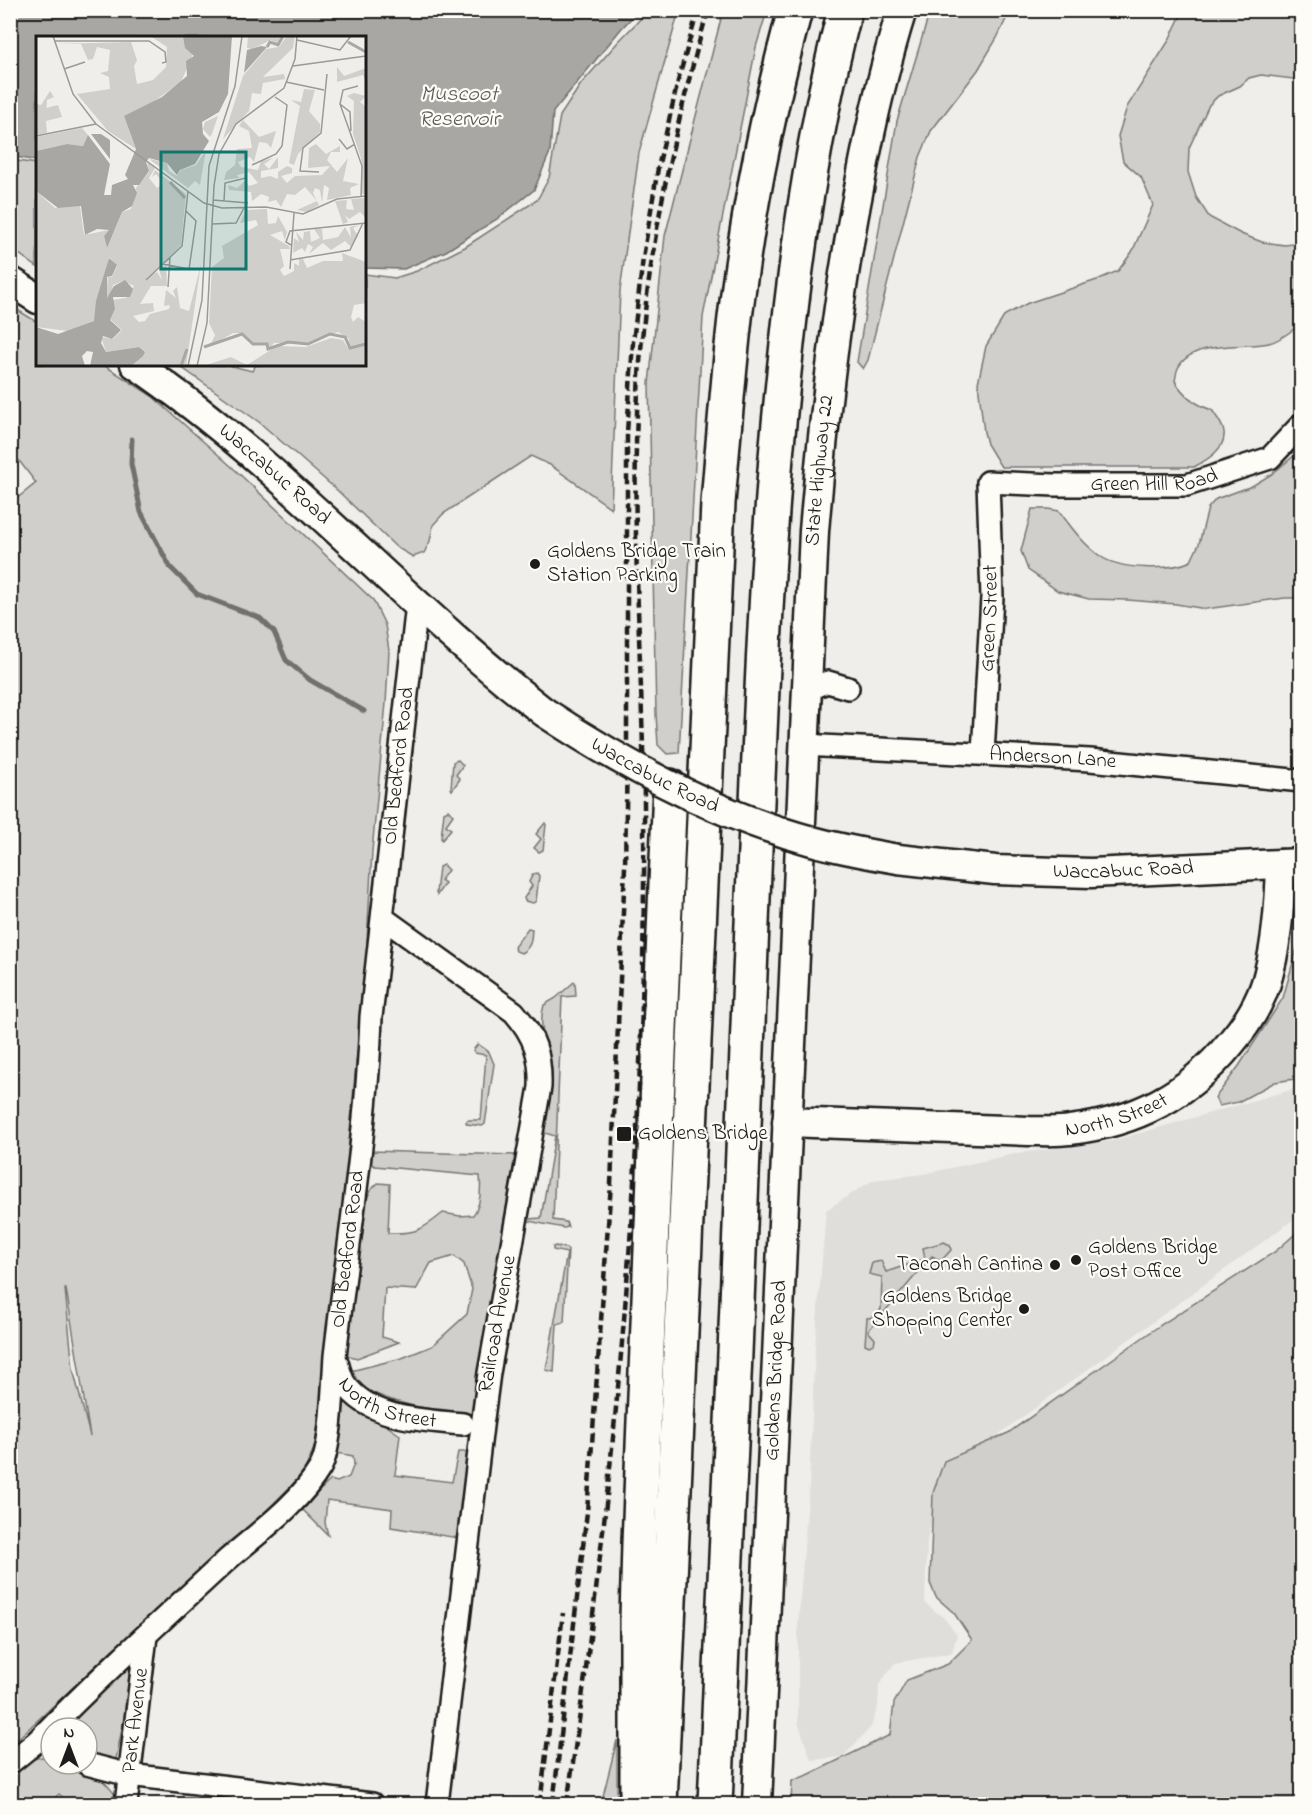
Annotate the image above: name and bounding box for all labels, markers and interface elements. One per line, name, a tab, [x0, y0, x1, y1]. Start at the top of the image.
inset map	[36, 36, 366, 366]
water label: Muscoot Reservoir	[419, 79, 502, 136]
street label: State Highway 22	[798, 394, 842, 547]
street label: Waccabuc Road	[212, 417, 337, 532]
street label: Green Hill Road	[1091, 461, 1222, 500]
place label: Goldens Bridge Train Station Parking	[547, 537, 726, 593]
marker: Goldens Bridge Train Station Parking	[528, 557, 542, 571]
street label: Green Street	[973, 564, 1007, 673]
street label: Old Bedford Road	[375, 685, 423, 846]
street label: Waccabuc Road	[585, 730, 724, 822]
street label: Anderson Lane	[988, 740, 1118, 778]
street label: Waccabuc Road	[1052, 853, 1195, 888]
street label: North Street	[1063, 1086, 1174, 1145]
place label: Goldens Bridge	[638, 1119, 768, 1151]
marker: Goldens Bridge	[615, 1125, 633, 1143]
street label: Old Bedford Road	[323, 1169, 373, 1330]
place label: Goldens Bridge Post Office	[1088, 1233, 1218, 1287]
place label: Taconah Cantina	[897, 1250, 1043, 1280]
street label: Railroad Avenue	[471, 1252, 525, 1395]
marker: Goldens Bridge Post Office	[1069, 1253, 1083, 1267]
marker: Taconah Cantina	[1048, 1258, 1062, 1272]
street label: Goldens Bridge Road	[757, 1279, 795, 1461]
place label: Goldens Bridge Shopping Center	[872, 1282, 1013, 1338]
marker: Goldens Bridge Shopping Center	[1017, 1302, 1031, 1316]
street label: North Street	[330, 1371, 438, 1437]
street label: Park Avenue	[115, 1666, 157, 1775]
north arrow	[39, 1716, 99, 1776]
text: N	[64, 1721, 75, 1745]

